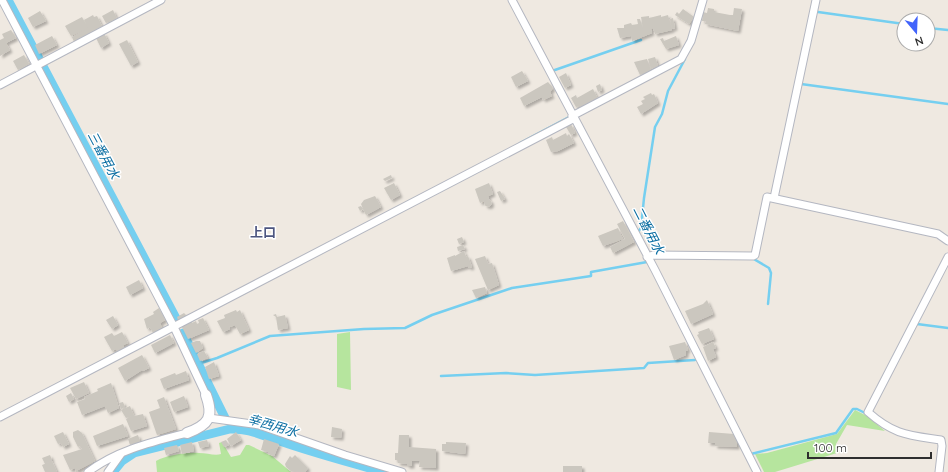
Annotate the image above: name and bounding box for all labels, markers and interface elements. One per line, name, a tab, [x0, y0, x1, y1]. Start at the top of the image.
north arrow	[896, 12, 936, 52]
text: N	[913, 34, 925, 49]
water label: 三番用水	[85, 128, 124, 183]
water label: 二番用水	[630, 203, 669, 259]
district label: 上口	[250, 224, 276, 240]
water label: 幸西用水	[246, 410, 302, 440]
scale bar	[808, 434, 931, 460]
text: 100 m	[814, 440, 847, 455]

